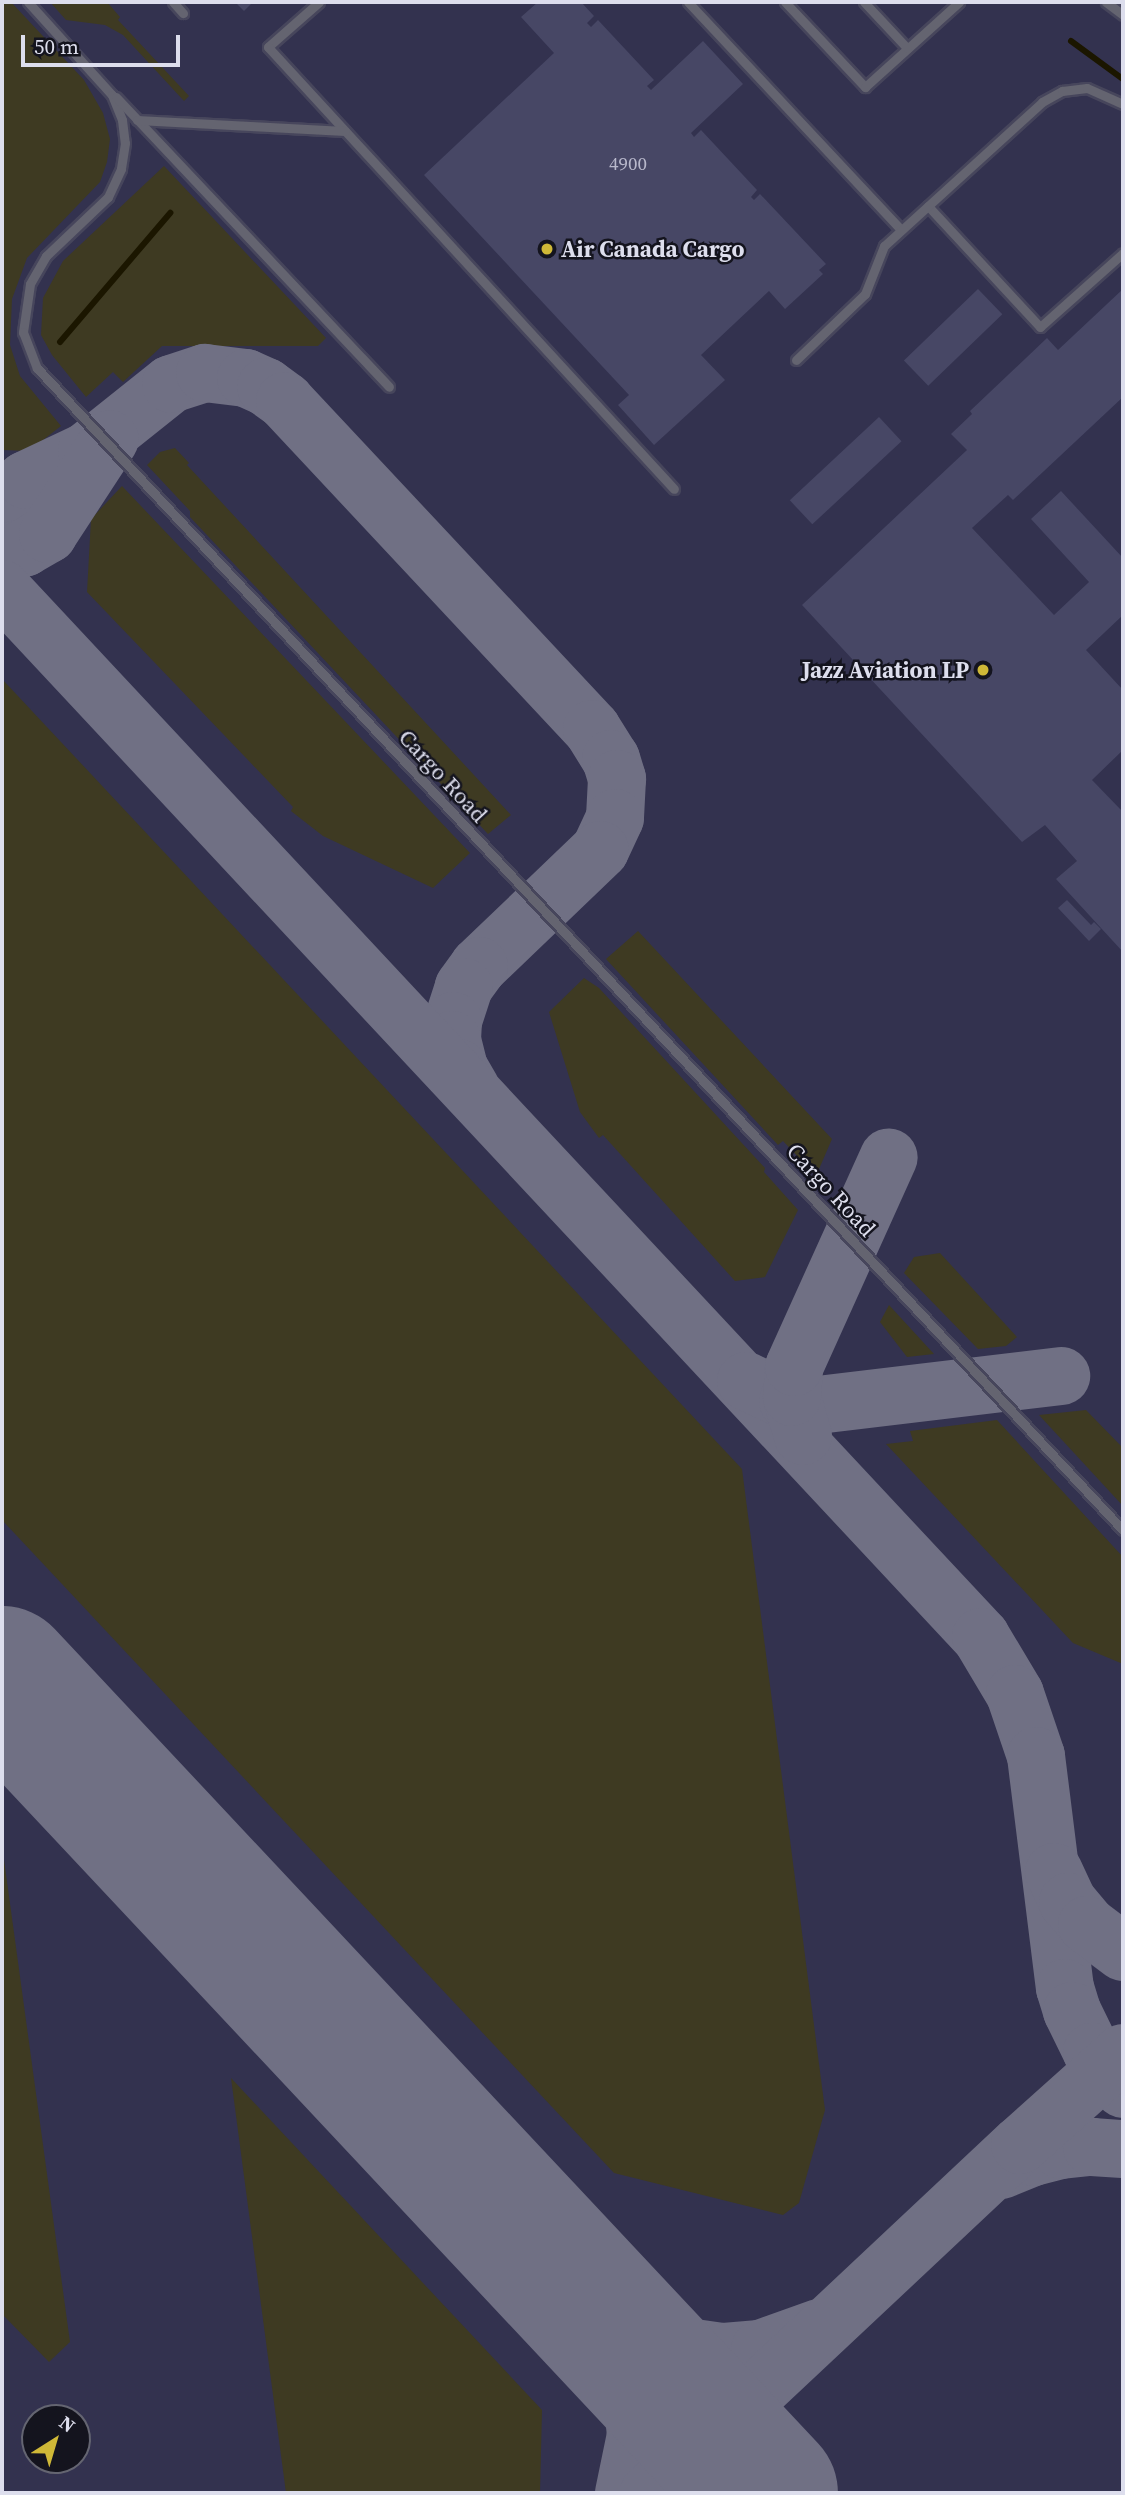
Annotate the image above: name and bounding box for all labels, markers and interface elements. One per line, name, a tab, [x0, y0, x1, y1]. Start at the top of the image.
scale bar	[24, 21, 184, 65]
text: 50 m	[34, 32, 79, 61]
house number: 4900	[609, 153, 647, 175]
place label: Air Canada Cargo	[561, 235, 744, 263]
marker: Air Canada Cargo	[539, 241, 555, 257]
place label: Jazz Aviation LP	[802, 656, 969, 684]
marker: Jazz Aviation LP	[975, 662, 991, 678]
street label: Cargo Road	[393, 724, 493, 828]
street label: Cargo Road	[781, 1138, 881, 1242]
north arrow	[21, 2404, 91, 2474]
text: N	[54, 2409, 81, 2438]

